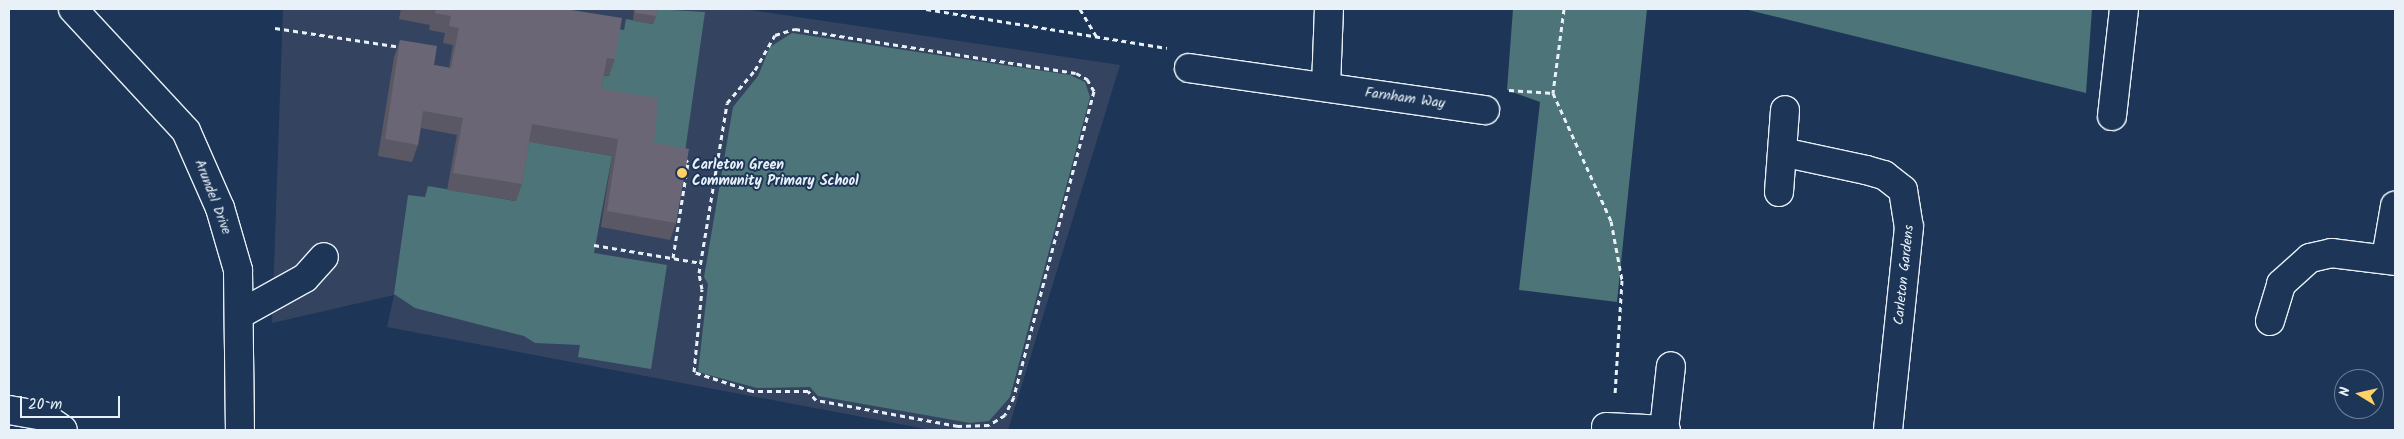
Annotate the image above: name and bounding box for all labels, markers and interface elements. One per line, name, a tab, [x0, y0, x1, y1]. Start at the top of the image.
street label: Farnham Way	[1364, 84, 1446, 112]
street label: Arundel Drive	[191, 157, 235, 237]
place label: Carleton Green Community Primary School	[692, 157, 859, 190]
marker: Carleton Green Community Primary School	[676, 167, 688, 179]
street label: Carleton Gardens	[1890, 224, 1918, 326]
north arrow	[2334, 369, 2384, 419]
scale bar	[22, 386, 122, 418]
text: N	[2334, 386, 2357, 398]
text: 20 m	[28, 393, 62, 417]

